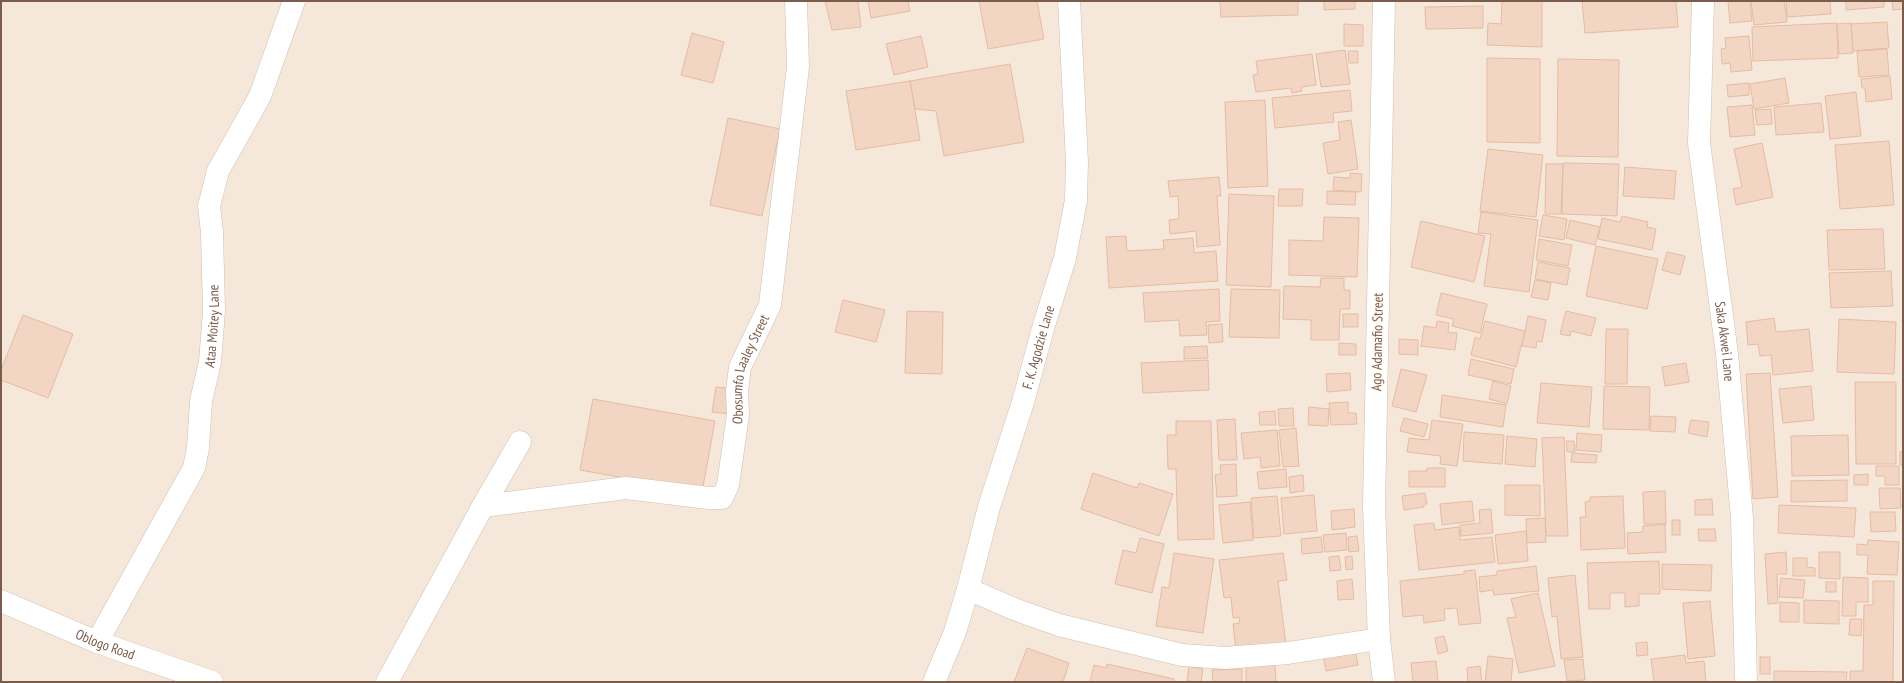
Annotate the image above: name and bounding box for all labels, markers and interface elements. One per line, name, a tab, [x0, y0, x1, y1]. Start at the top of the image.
street label: Ataa Moitey Lane	[200, 284, 223, 369]
street label: Ago Adamafio Street	[1367, 293, 1387, 391]
street label: Saka Akwei Lane	[1711, 300, 1738, 382]
street label: F. K. Agodzie Lane	[1018, 303, 1059, 391]
street label: Obosumfo Laaley Street	[728, 311, 773, 425]
street label: Oblogo Road	[73, 625, 137, 664]

